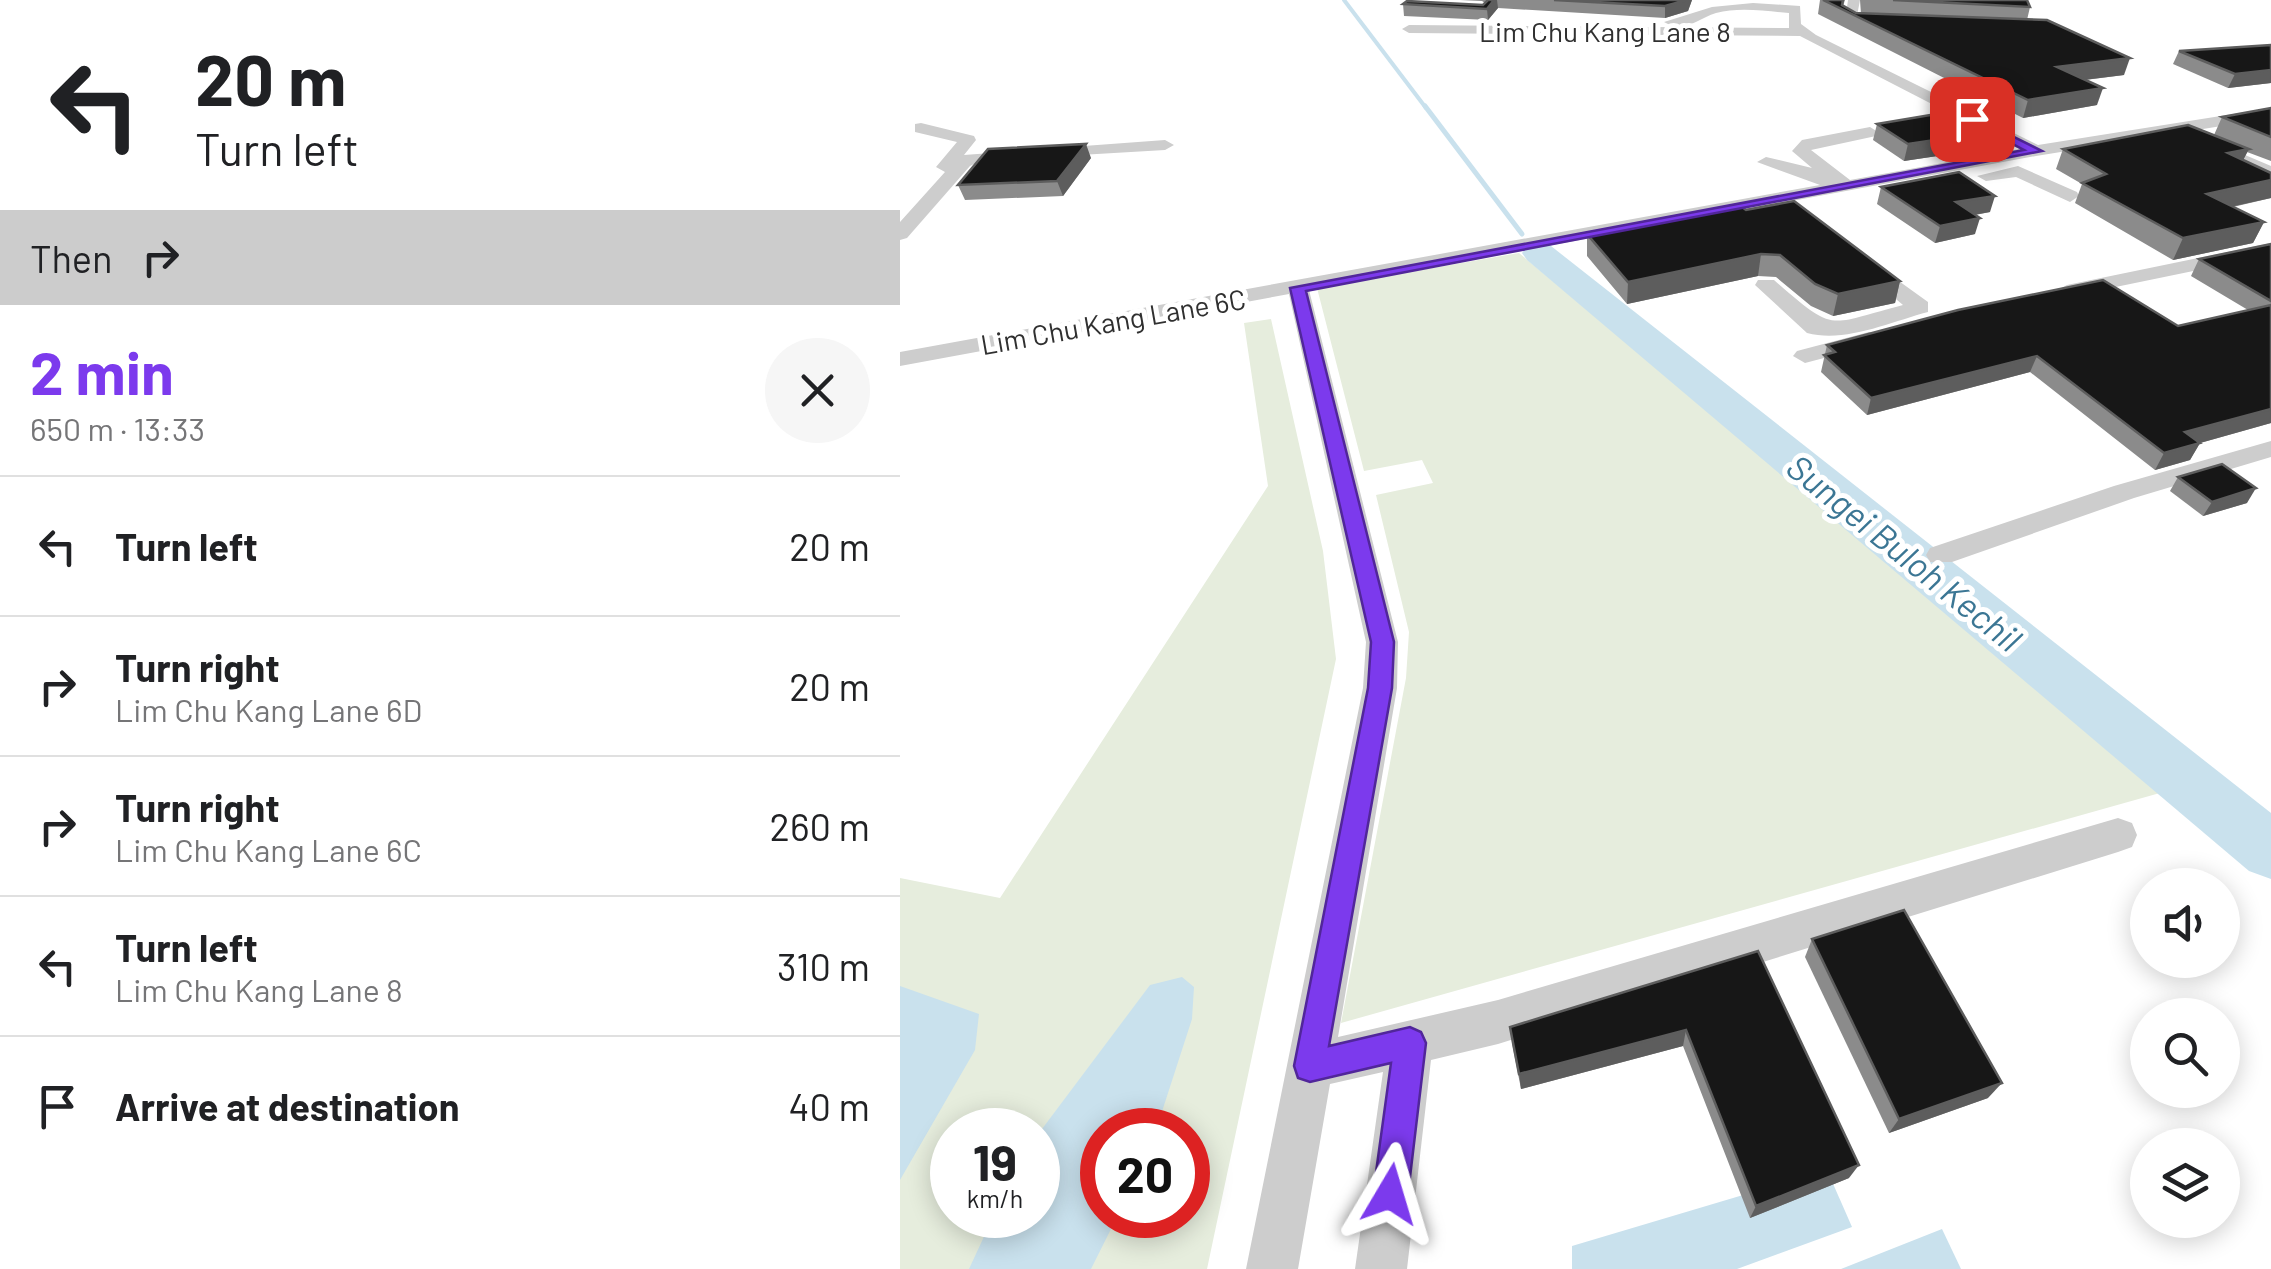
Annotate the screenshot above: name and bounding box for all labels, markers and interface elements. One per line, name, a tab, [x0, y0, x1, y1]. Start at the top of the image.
street label: Lim Chu Kang Lane 8	[1479, 14, 1731, 48]
text: 20 m	[195, 36, 347, 120]
icon: left	[30, 40, 160, 170]
pin	[1930, 77, 2015, 162]
icon: arrive	[1945, 92, 2000, 147]
text: Turn left	[195, 121, 359, 175]
icon: right	[133, 230, 188, 285]
text: Then	[30, 235, 113, 281]
street label: Lim Chu Kang Lane 6C	[978, 281, 1248, 361]
text: 2 min	[30, 335, 174, 407]
button: close	[765, 338, 870, 443]
text: 650 m · 13:33	[30, 409, 205, 447]
water label: Sungei Buloh Kechil	[1779, 445, 2031, 659]
icon: left	[30, 519, 85, 574]
text: Turn left	[115, 523, 258, 569]
text: 20 m	[789, 523, 870, 569]
text: Turn right	[115, 644, 280, 690]
icon: right	[30, 659, 85, 714]
text: 20 m	[789, 663, 870, 709]
text: Lim Chu Kang Lane 6D	[115, 690, 422, 728]
text: Turn right	[115, 784, 280, 830]
icon: right	[30, 799, 85, 854]
text: 260 m	[770, 803, 870, 849]
text: Lim Chu Kang Lane 6C	[115, 830, 422, 868]
map controls	[2130, 868, 2240, 1238]
button: sound	[2130, 868, 2240, 978]
text: Turn left	[115, 924, 258, 970]
icon: left	[30, 939, 85, 994]
text: 310 m	[777, 943, 870, 989]
text: Lim Chu Kang Lane 8	[115, 970, 403, 1008]
button: search	[2130, 998, 2240, 1108]
icon: arrive	[30, 1079, 85, 1134]
text: Arrive at destination	[115, 1083, 460, 1129]
text: 40 m	[789, 1083, 870, 1129]
speed limit sign: 20	[1080, 1108, 1210, 1238]
button: layers	[2130, 1128, 2240, 1238]
text: 19	[973, 1131, 1017, 1191]
position arrow	[1338, 1142, 1442, 1246]
text: km/h	[967, 1183, 1023, 1213]

